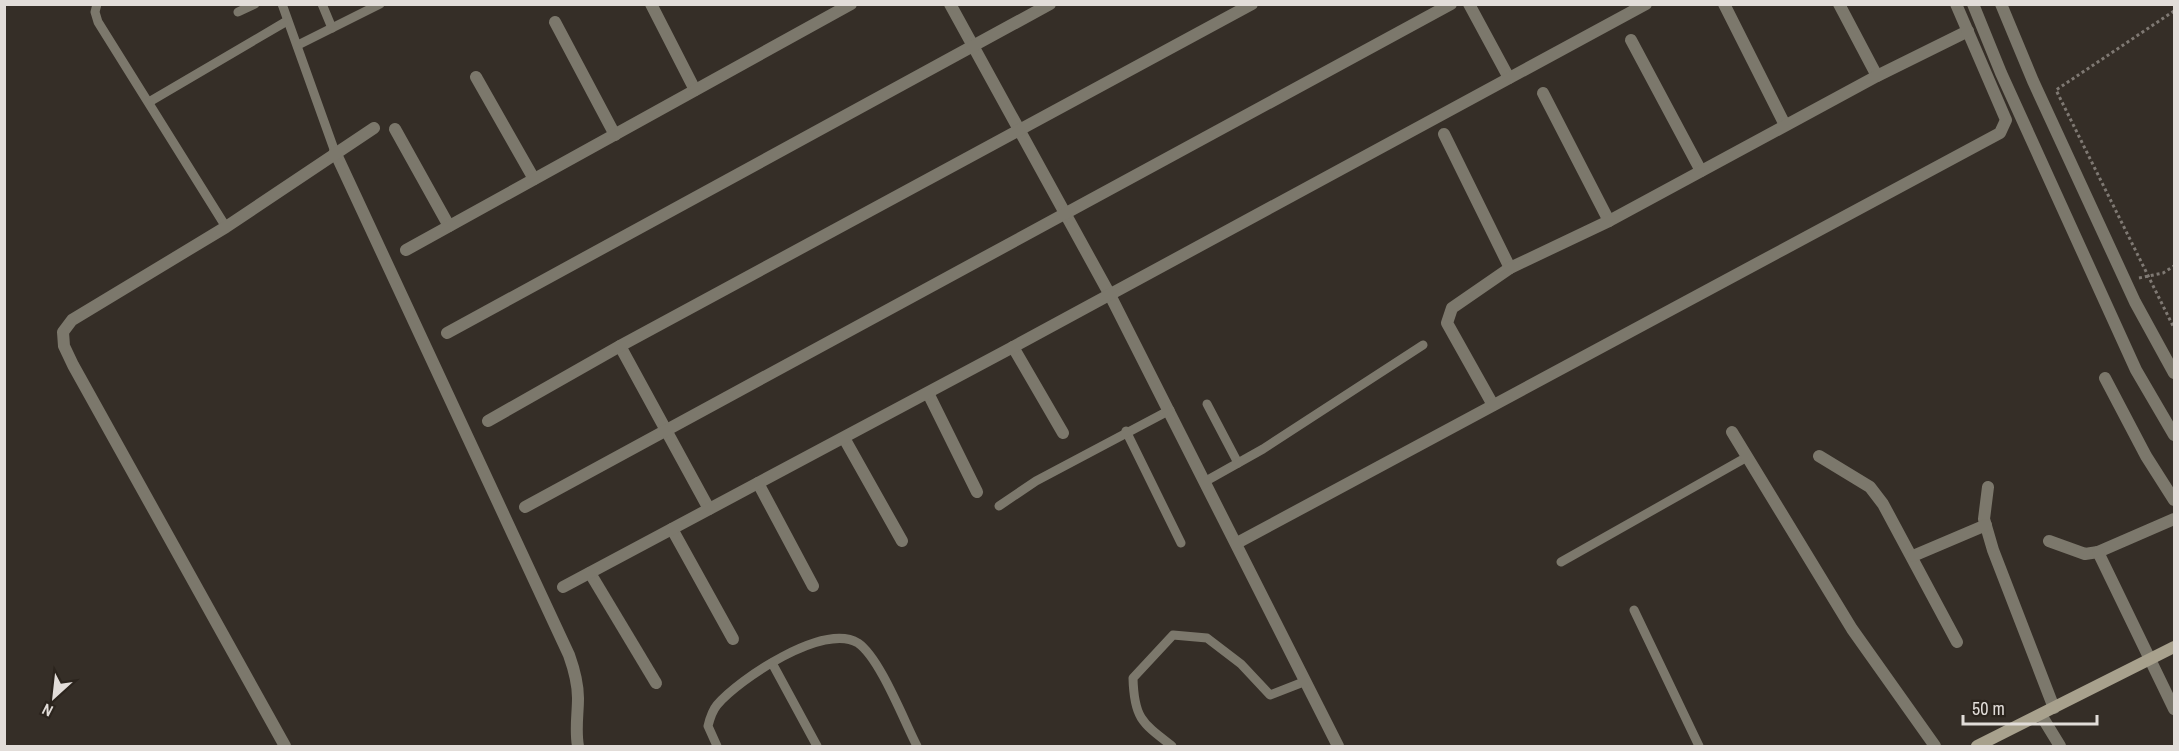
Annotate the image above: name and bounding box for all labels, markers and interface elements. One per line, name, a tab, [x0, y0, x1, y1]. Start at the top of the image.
north arrow	[24, 667, 84, 727]
scale bar	[1963, 688, 2096, 726]
text: 50 m	[1972, 696, 2005, 721]
text: N	[38, 698, 56, 722]

